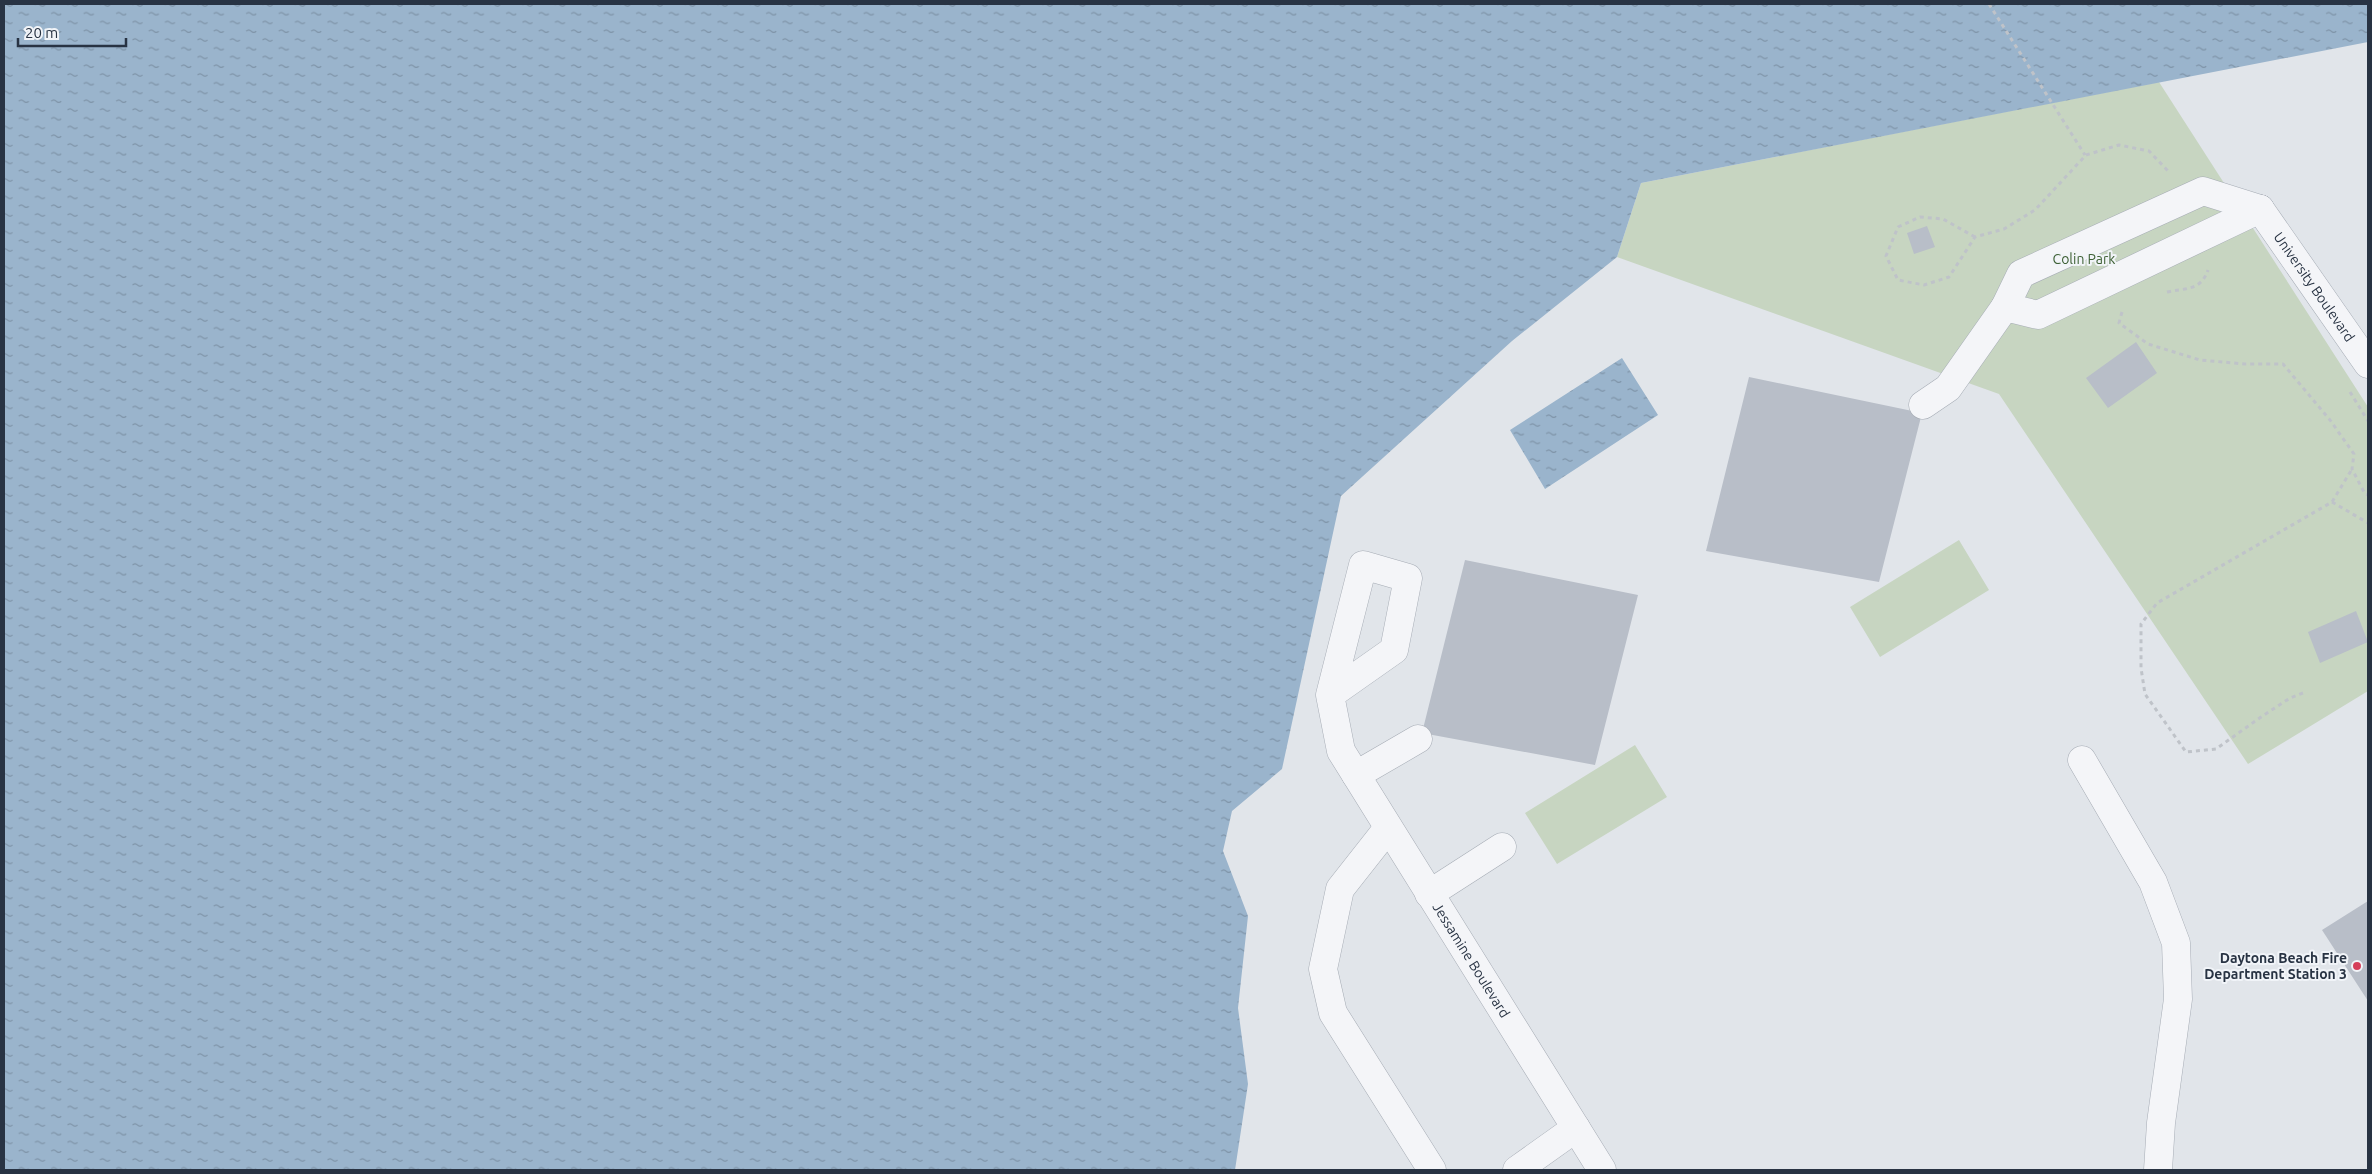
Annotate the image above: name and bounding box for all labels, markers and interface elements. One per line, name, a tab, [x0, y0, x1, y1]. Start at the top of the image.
scale bar	[18, 15, 125, 47]
text: 20 m	[25, 24, 58, 41]
street label: University Boulevard	[2271, 229, 2358, 345]
park label: Colin Park	[2053, 251, 2115, 267]
street label: Jessamine Boulevard	[1429, 900, 1513, 1021]
place label: Daytona Beach Fire Department Station 3	[2204, 950, 2347, 982]
marker: Daytona Beach Fire Department Station 3	[2351, 960, 2363, 972]

